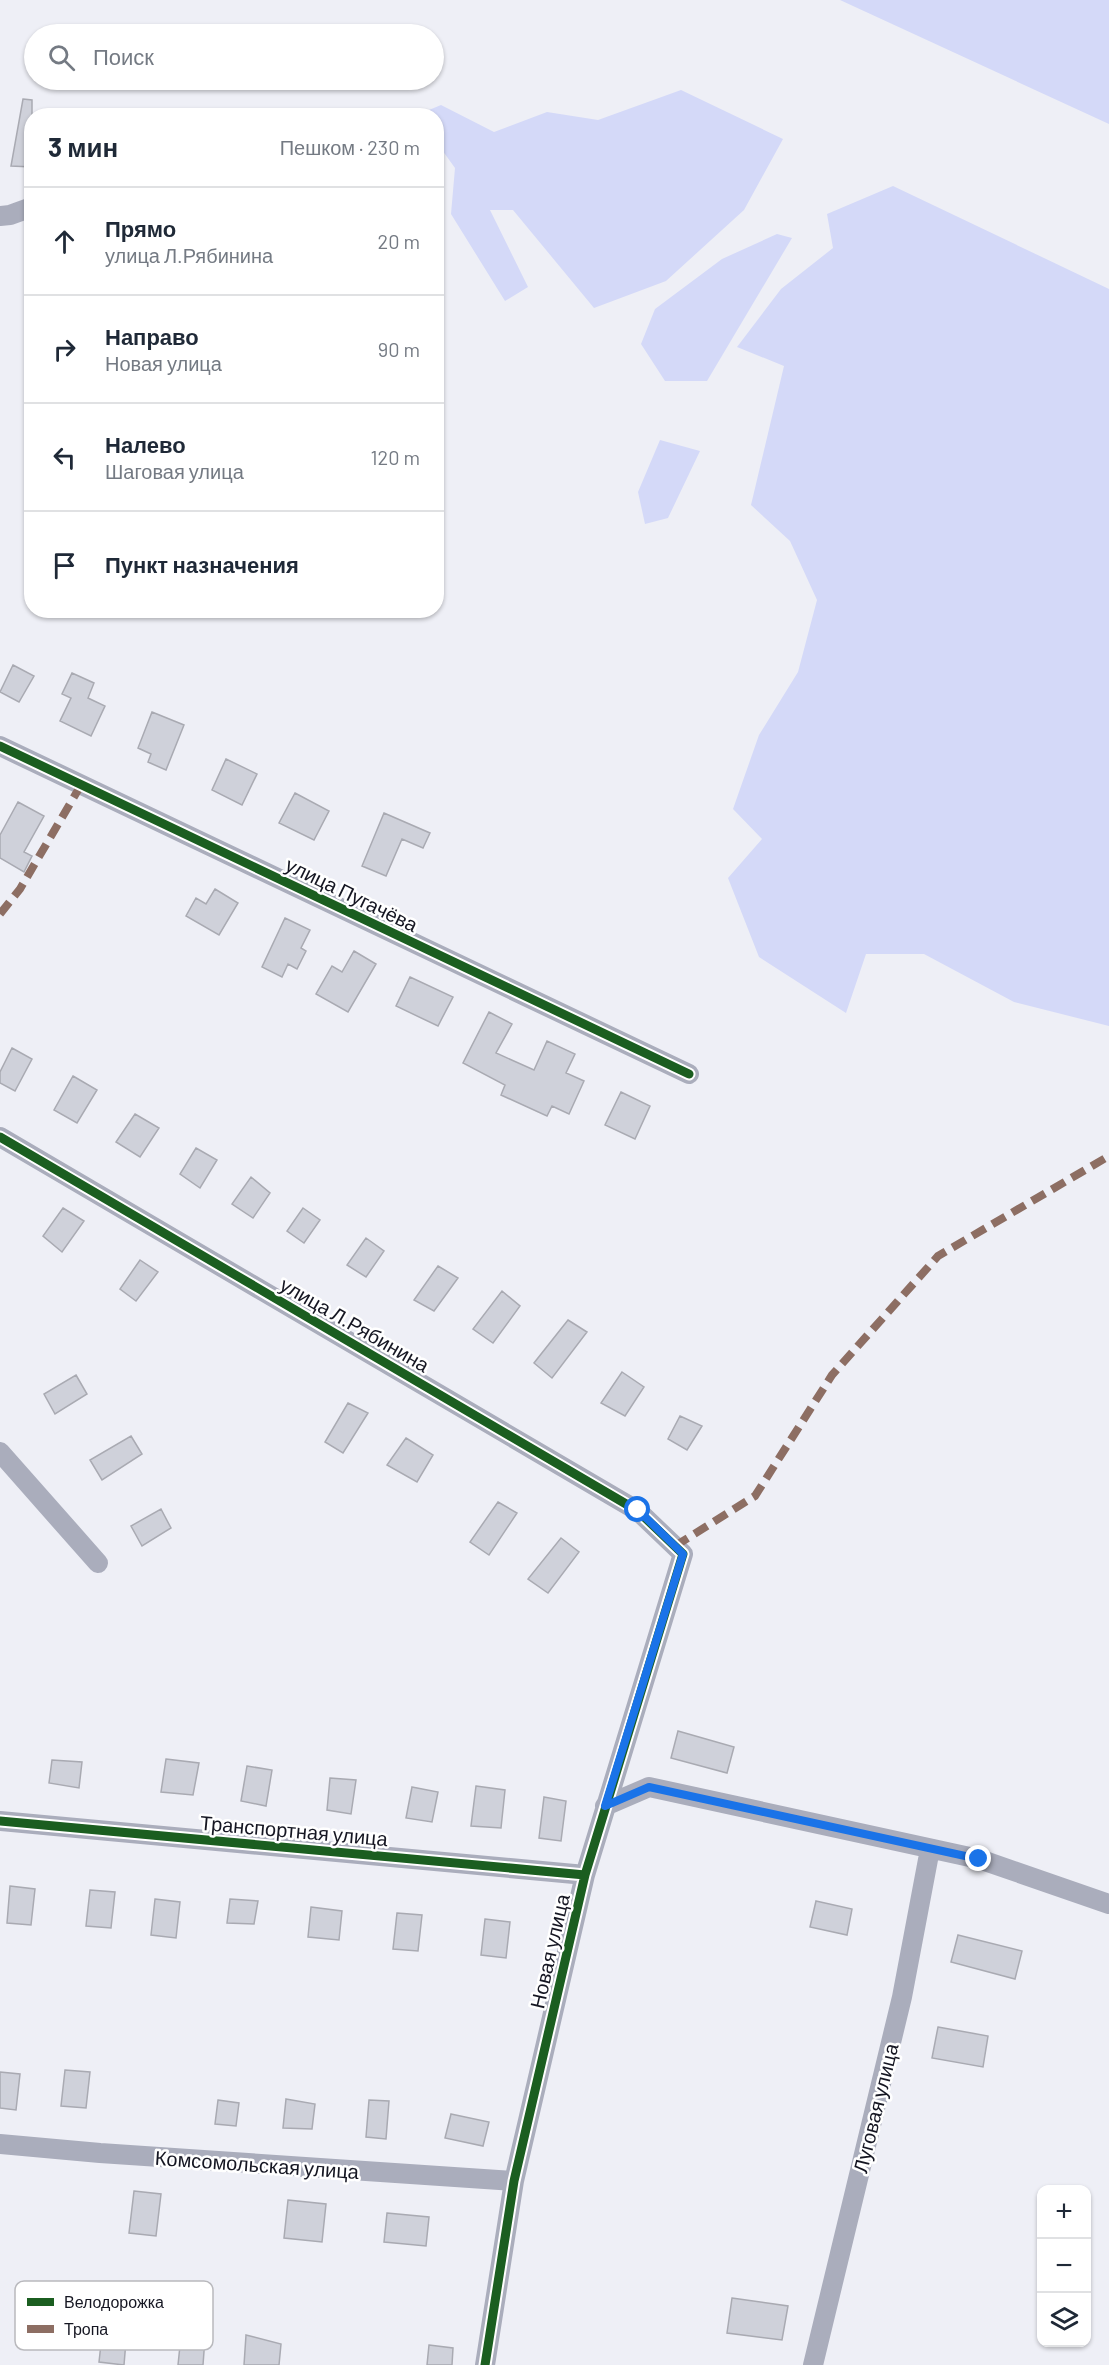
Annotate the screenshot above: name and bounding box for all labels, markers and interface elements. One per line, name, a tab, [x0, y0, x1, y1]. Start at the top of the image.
search box	[24, 24, 444, 90]
icon: search	[45, 41, 78, 74]
text: Поиск	[93, 43, 154, 69]
text: 3 мин	[48, 131, 118, 162]
text: Пешком · 230 m	[280, 135, 420, 159]
text: Прямо	[105, 215, 176, 241]
icon: ahead	[48, 225, 81, 258]
text: 20 m	[377, 229, 420, 253]
text: улица Л.Рябинина	[105, 243, 273, 267]
text: Направо	[105, 323, 199, 349]
icon: right	[48, 333, 81, 366]
text: 90 m	[378, 337, 420, 361]
text: Новая улица	[105, 351, 222, 375]
text: Налево	[105, 431, 186, 457]
icon: left	[48, 441, 81, 474]
text: 120 m	[370, 445, 420, 469]
text: Шаговая улица	[105, 459, 244, 483]
icon: arrive	[48, 549, 81, 582]
text: Пункт назначения	[105, 551, 299, 577]
street label: улица Пугачёва	[282, 852, 423, 937]
street label: улица Л.Рябинина	[276, 1272, 435, 1377]
route start	[624, 1496, 650, 1522]
street label: Транспортная улица	[199, 1810, 390, 1850]
route end	[965, 1845, 991, 1871]
street label: Новая улица	[524, 1890, 574, 2011]
street label: Луговая улица	[847, 2040, 903, 2175]
street label: Комсомольская улица	[154, 2145, 361, 2183]
map controls	[1037, 2185, 1091, 2347]
button: +	[1037, 2185, 1091, 2239]
button: −	[1037, 2239, 1091, 2293]
legend	[15, 2281, 213, 2350]
text: Велодорожка	[64, 2292, 164, 2311]
button: layers	[1037, 2293, 1091, 2347]
text: Тропа	[64, 2319, 108, 2338]

